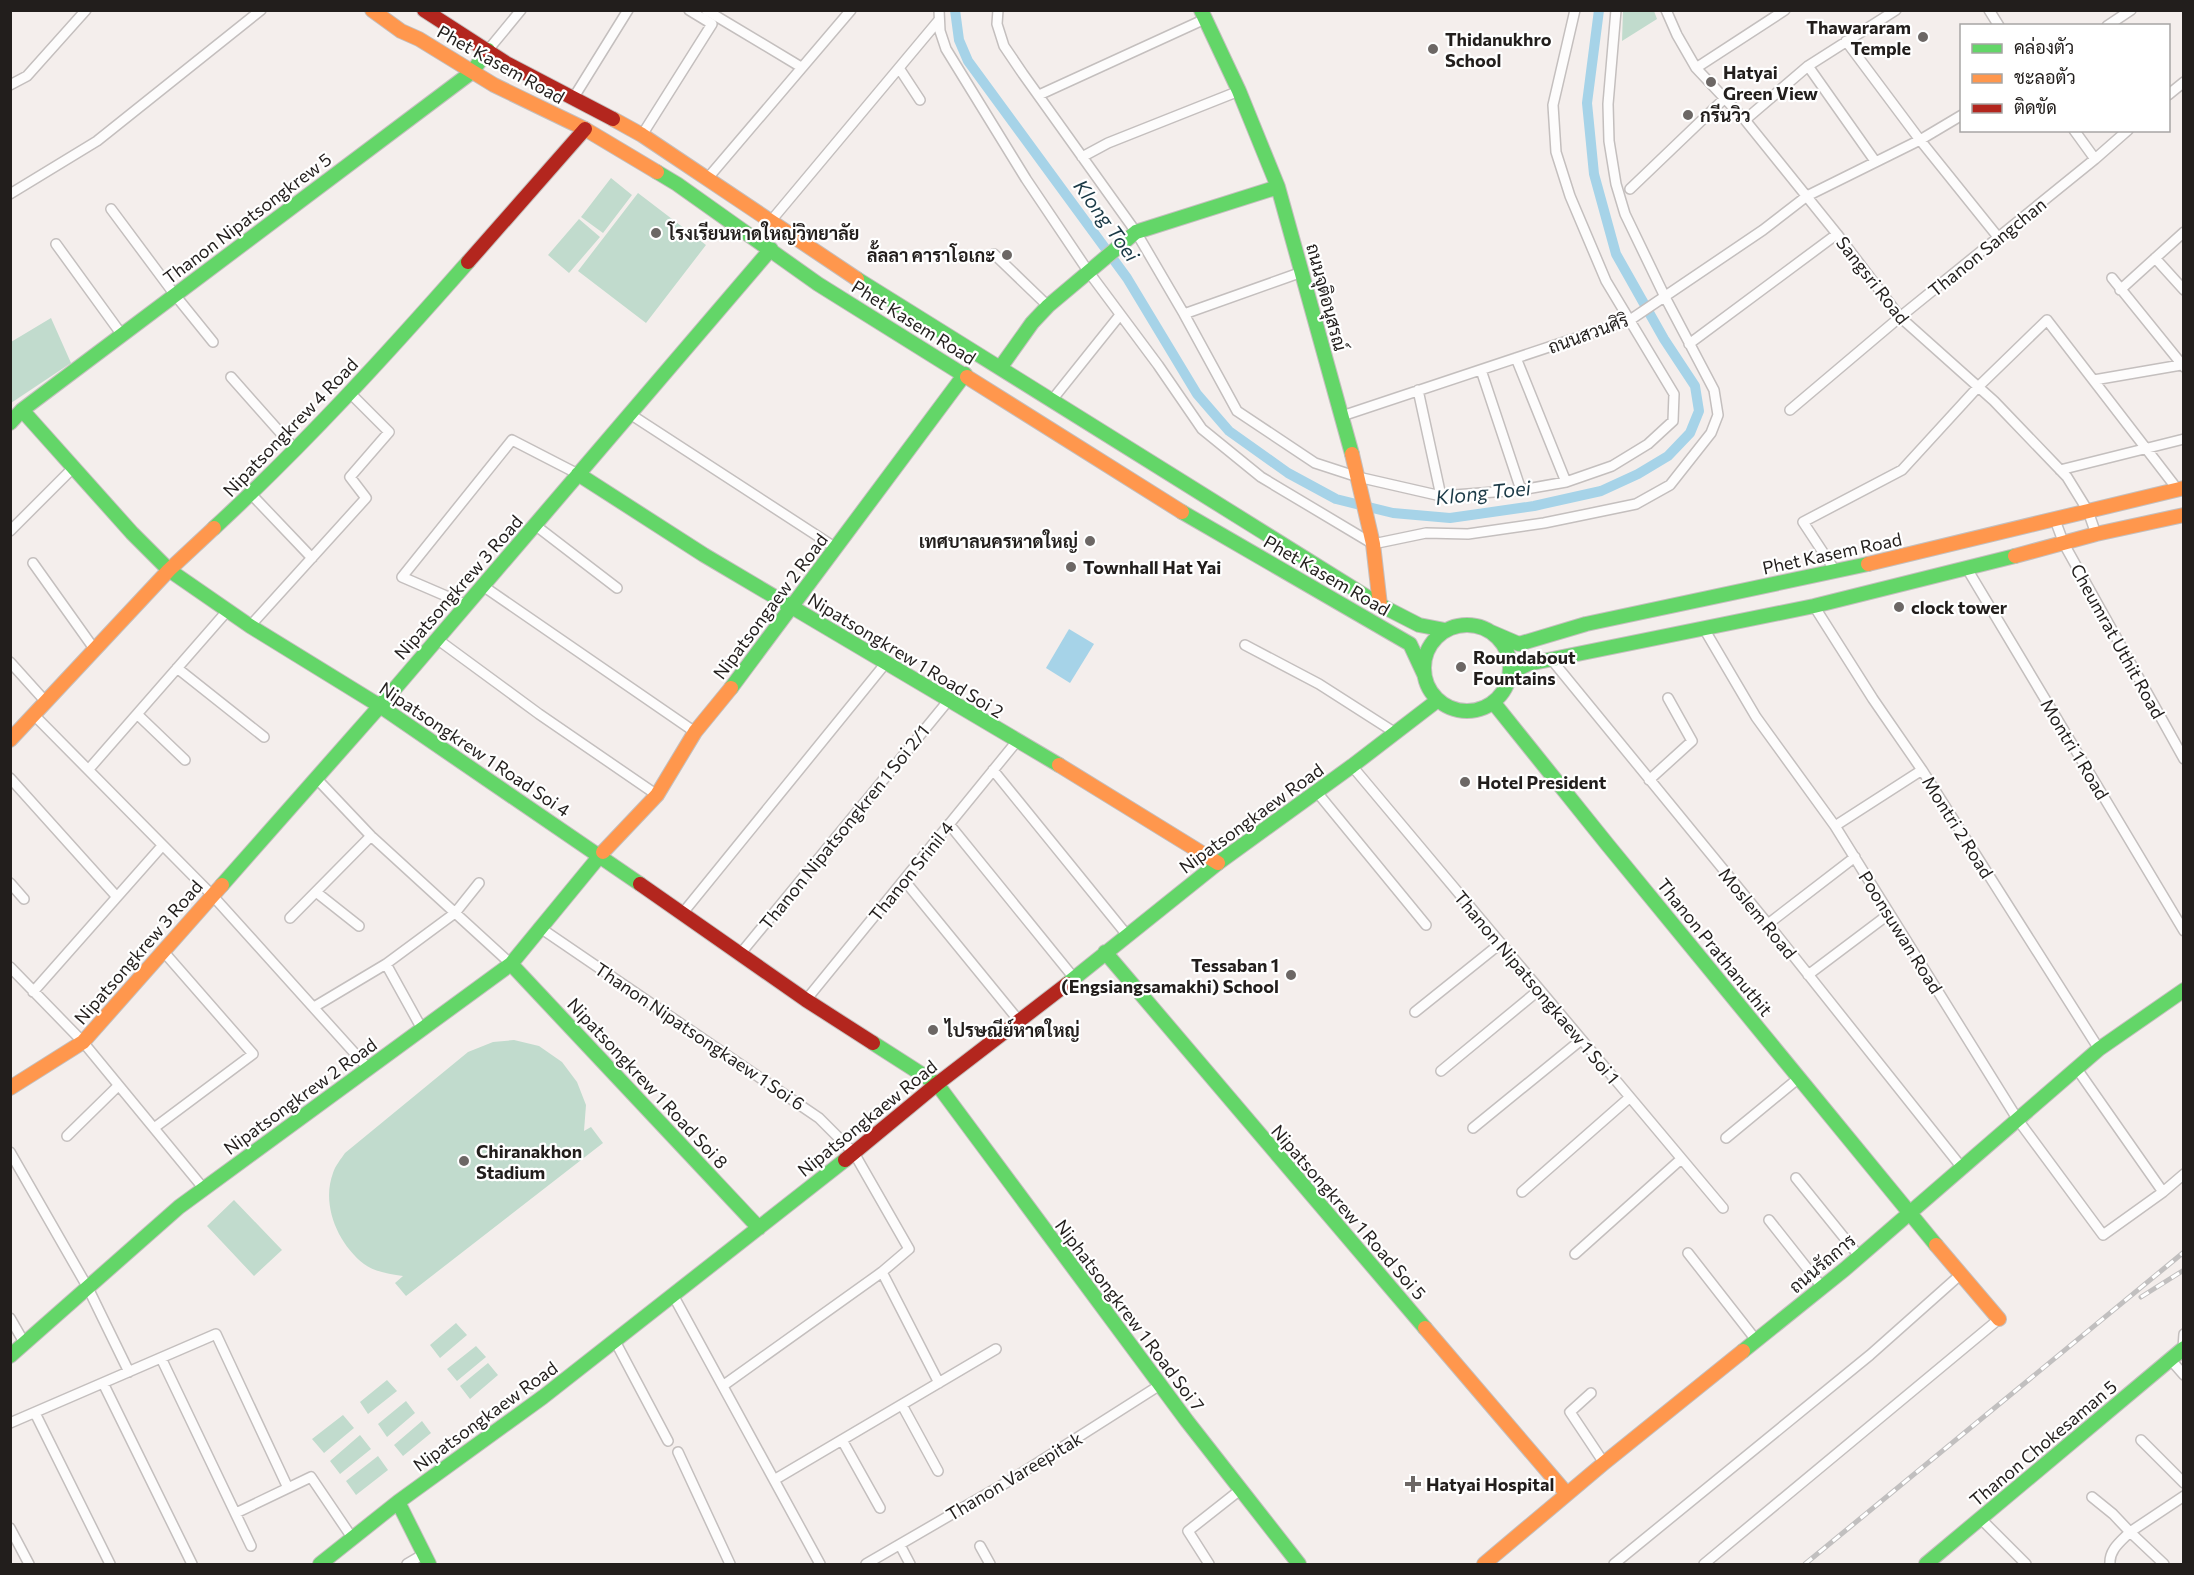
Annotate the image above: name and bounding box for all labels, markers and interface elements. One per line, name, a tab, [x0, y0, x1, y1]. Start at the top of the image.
place label: Thawararam Temple	[1806, 16, 1911, 59]
street label: Phet Kasem Road	[433, 20, 569, 108]
legend	[1960, 24, 2170, 132]
place label: Thidanukhro School	[1445, 28, 1552, 71]
marker: Thawararam Temple	[1916, 30, 1930, 44]
text: คล่องตัว	[2014, 36, 2074, 58]
marker: Thidanukhro School	[1426, 42, 1440, 56]
place label: Hatyai Green View	[1723, 61, 1818, 104]
text: ชะลอตัว	[2014, 66, 2076, 88]
marker: Hatyai Green View	[1704, 75, 1718, 89]
text: ติดขัด	[2014, 96, 2057, 118]
place label: กรีนวิว	[1700, 103, 1751, 126]
marker: กรีนวิว	[1681, 108, 1695, 122]
street label: Thanon Nipatsongkrew 5	[159, 148, 335, 288]
water label: Klong Toei	[1069, 174, 1145, 266]
street label: Thanon Sangchan	[1924, 193, 2050, 301]
place label: โรงเรียนหาดใหญ่วิทยาลัย	[667, 221, 859, 245]
marker: โรงเรียนหาดใหญ่วิทยาลัย	[649, 226, 663, 240]
street label: Sangsri Road	[1832, 232, 1914, 328]
place label: ลั้ลลา คาราโอเกะ	[867, 240, 995, 266]
street label: ถนนจุติอนุสรณ์	[1300, 241, 1353, 354]
marker: ลั้ลลา คาราโอเกะ	[1000, 248, 1014, 262]
street label: Phet Kasem Road	[848, 275, 980, 369]
street label: ถนนสวนศิริ	[1545, 308, 1632, 358]
street label: Nipatsongkrew 4 Road	[218, 353, 362, 501]
water label: Klong Toei	[1434, 475, 1533, 509]
street label: Nipatsongkrew 3 Road	[389, 510, 527, 664]
street label: Phet Kasem Road	[1760, 527, 1904, 579]
street label: Nipatsongaew 2 Road	[708, 529, 832, 683]
place label: เทศบาลนครหาดใหญ่	[919, 529, 1078, 553]
street label: Phet Kasem Road	[1260, 530, 1394, 620]
marker: เทศบาลนครหาดใหญ่	[1083, 534, 1097, 548]
place label: Townhall Hat Yai	[1083, 556, 1221, 578]
marker: Townhall Hat Yai	[1064, 560, 1078, 574]
street label: Cheumrat Uthit Road	[2066, 560, 2170, 722]
street label: Nipatsongkrew 1 Road Soi 2	[804, 588, 1008, 722]
place label: clock tower	[1911, 596, 2008, 618]
marker: clock tower	[1892, 600, 1906, 614]
place label: Roundabout Fountains	[1473, 646, 1576, 689]
marker: Roundabout Fountains	[1454, 660, 1468, 674]
street label: Nipatsongkrew 1 Road Soi 4	[375, 677, 575, 821]
street label: Montri 1 Road	[2036, 694, 2114, 804]
street label: Thanon Nipatsongkren 1 Soi 2/1	[755, 720, 933, 934]
street label: Nipatsongkaew Road	[1175, 758, 1327, 878]
place label: Hotel President	[1477, 771, 1607, 793]
street label: Montri 2 Road	[1918, 772, 1998, 882]
marker: Hotel President	[1458, 775, 1472, 789]
street label: Thanon Srinil 4	[864, 816, 958, 925]
street label: Moslem Road	[1714, 863, 1802, 963]
street label: Poonsuwan Road	[1854, 867, 1948, 997]
street label: Thanon Prathanuthit	[1653, 874, 1777, 1020]
street label: Nipatsongkrew 3 Road	[69, 875, 207, 1029]
street label: Thanon Nipatsongkaew 1 Soi 1	[1450, 886, 1624, 1088]
place label: Tessaban 1 (Engsiangsamakhi) School	[1061, 954, 1279, 997]
street label: Thanon Nipatsongkaew 1 Soi 6	[591, 957, 809, 1115]
marker: Tessaban 1 (Engsiangsamakhi) School	[1284, 968, 1298, 982]
street label: Nipatsongkrew 1 Road Soi 8	[563, 993, 733, 1173]
place label: ไปรษณีย์หาดใหญ่	[943, 1018, 1080, 1042]
marker: ไปรษณีย์หาดใหญ่	[926, 1023, 940, 1037]
street label: Nipatsongkrew 2 Road	[219, 1033, 381, 1159]
street label: Nipatsongkaew Road	[793, 1055, 941, 1181]
street label: Nipatsongkrew 1 Road Soi 5	[1267, 1120, 1431, 1304]
place label: Chiranakhon Stadium	[476, 1140, 582, 1183]
marker: Chiranakhon Stadium	[457, 1154, 471, 1168]
street label: Niphatsongkrew 1 Road Soi 7	[1051, 1215, 1209, 1415]
street label: ถนนรัถการ	[1784, 1229, 1860, 1297]
street label: Nipatsongkaew Road	[409, 1356, 561, 1476]
street label: Thanon Chokesaman 5	[1965, 1375, 2121, 1511]
street label: Thanon Vareepitak	[942, 1427, 1086, 1525]
place label: Hatyai Hospital	[1426, 1473, 1554, 1495]
marker: Hatyai Hospital	[1404, 1475, 1422, 1493]

